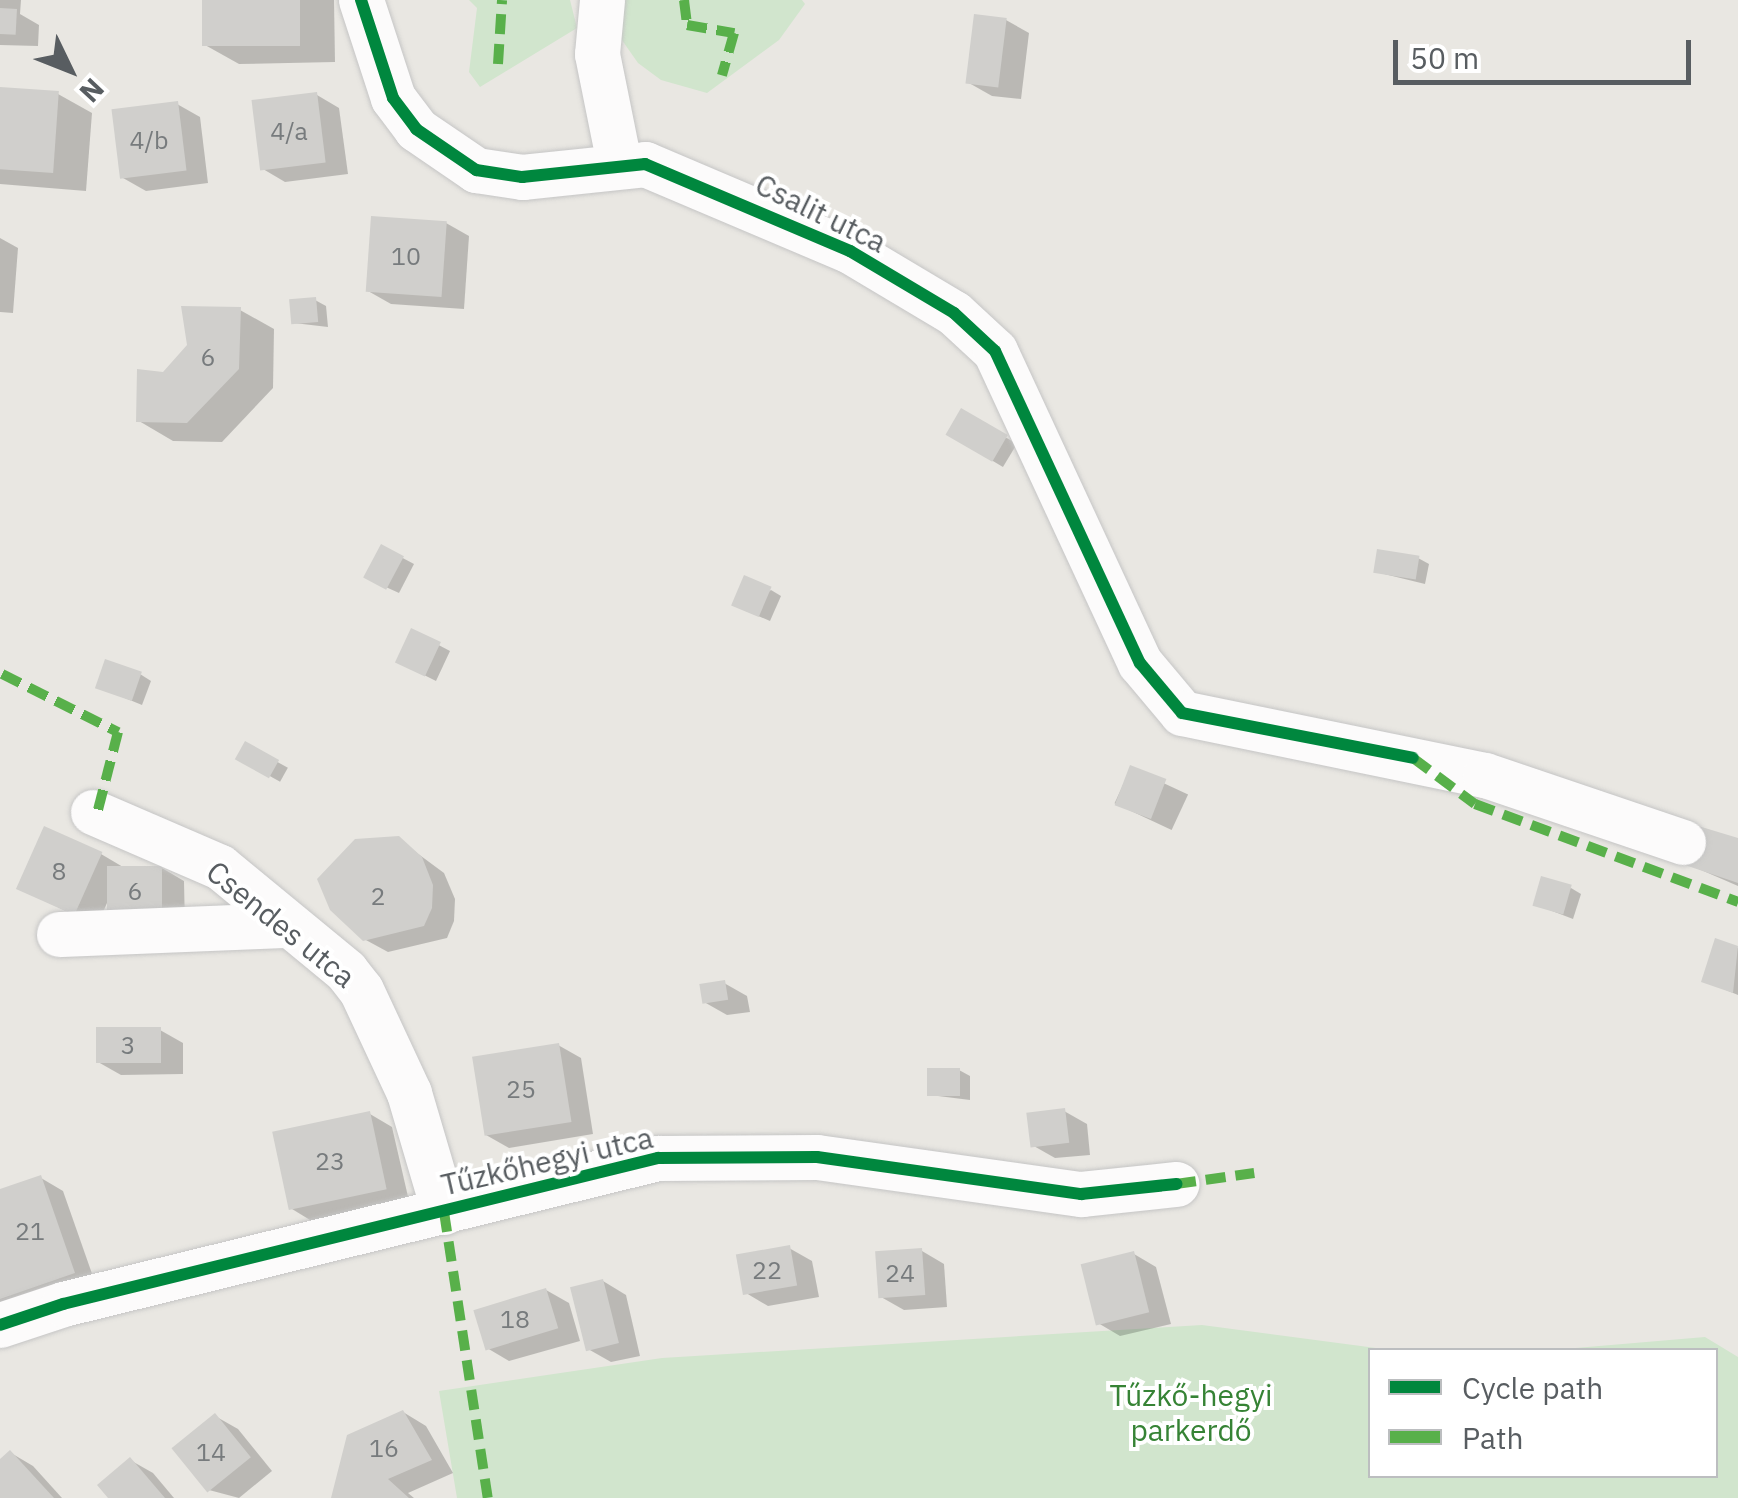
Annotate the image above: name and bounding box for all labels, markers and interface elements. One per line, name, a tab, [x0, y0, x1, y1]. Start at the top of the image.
north arrow	[20, 20, 120, 120]
scale bar	[1398, 20, 1696, 82]
text: 50 m	[1410, 38, 1479, 77]
text: N	[72, 71, 113, 111]
house number: 4/a	[270, 116, 308, 146]
house number: 4/b	[129, 125, 169, 155]
street label: Csalit utca	[750, 166, 892, 260]
house number: 10	[391, 241, 421, 271]
house number: 6	[201, 342, 215, 372]
street label: Csendes utca	[199, 853, 363, 995]
house number: 8	[52, 856, 66, 886]
house number: 6	[128, 876, 142, 906]
house number: 2	[371, 881, 385, 911]
house number: 3	[121, 1030, 135, 1060]
house number: 25	[506, 1074, 536, 1104]
street label: Tűzkőhegyi utca	[438, 1119, 656, 1203]
house number: 23	[315, 1146, 345, 1176]
house number: 21	[15, 1216, 45, 1246]
house number: 22	[752, 1255, 782, 1285]
house number: 24	[885, 1258, 915, 1288]
house number: 18	[500, 1304, 530, 1334]
legend	[1368, 1348, 1718, 1478]
text: Cycle path	[1462, 1368, 1603, 1407]
park label: Tűzkő-hegyi parkerdő	[1110, 1377, 1272, 1448]
text: Path	[1462, 1418, 1523, 1457]
house number: 16	[369, 1433, 399, 1463]
house number: 14	[196, 1437, 226, 1467]

